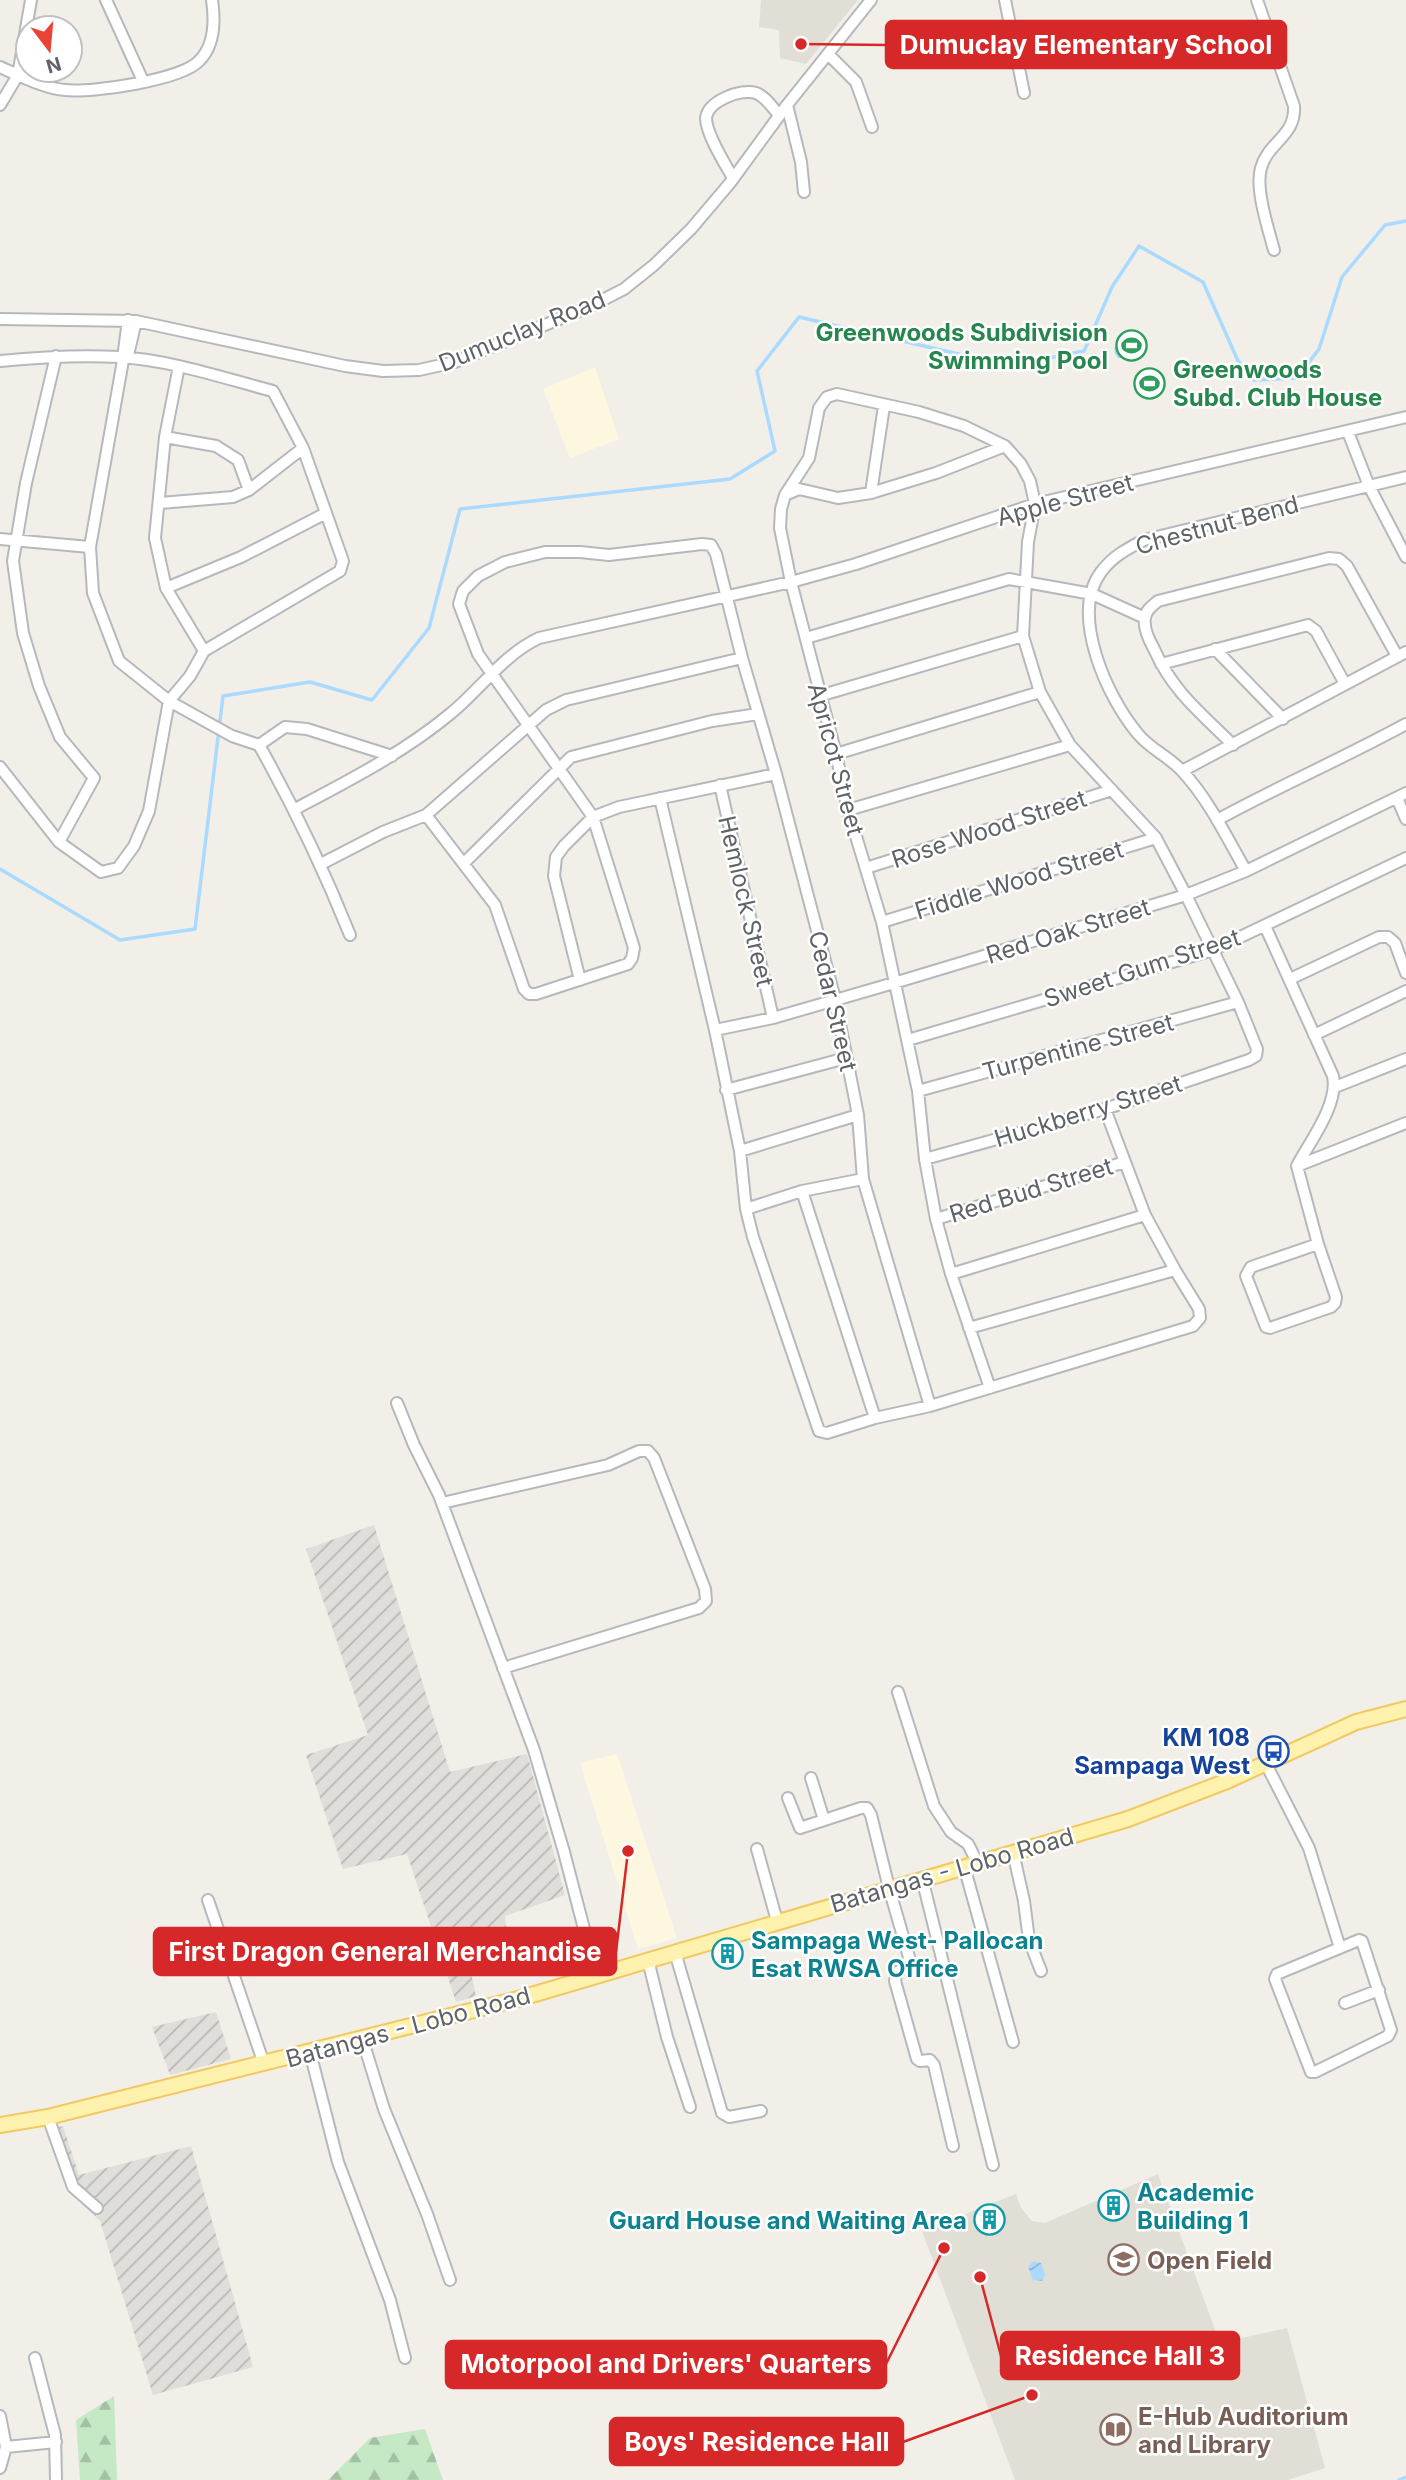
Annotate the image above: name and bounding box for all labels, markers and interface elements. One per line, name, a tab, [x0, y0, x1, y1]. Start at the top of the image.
north arrow	[14, 14, 84, 84]
callout: Dumuclay Elementary School	[886, 21, 1286, 68]
text: Dumuclay Elementary School	[900, 29, 1272, 60]
text: N	[43, 52, 64, 78]
street label: Dumuclay Road	[434, 284, 610, 378]
place label: Greenwoods Subdivision Swimming Pool	[816, 318, 1108, 375]
sports icon: Greenwoods Subdivision Swimming Pool	[1114, 329, 1148, 363]
place label: Greenwoods Subd. Club House	[1173, 355, 1382, 412]
sports icon: Greenwoods Subd. Club House	[1133, 366, 1167, 400]
street label: Apple Street	[994, 468, 1137, 532]
street label: Chestnut Bend	[1132, 489, 1302, 561]
street label: Apricot Street	[802, 679, 870, 839]
street label: Rose Wood Street	[888, 784, 1090, 874]
street label: Hemlock Street	[712, 813, 780, 989]
street label: Fiddle Wood Street	[911, 834, 1127, 925]
street label: Red Oak Street	[982, 892, 1154, 970]
street label: Sweet Gum Street	[1040, 923, 1244, 1013]
street label: Cedar Street	[803, 928, 863, 1074]
street label: Turpentine Street	[979, 1008, 1177, 1086]
street label: Huckberry Street	[991, 1069, 1185, 1153]
street label: Red Bud Street	[946, 1151, 1116, 1229]
place label: KM 108 Sampaga West	[1074, 1723, 1250, 1780]
bus stop icon: KM 108 Sampaga West	[1256, 1734, 1290, 1768]
street label: Batangas - Lobo Road	[827, 1821, 1077, 1919]
place label: Sampaga West- Pallocan Esat RWSA Office	[751, 1926, 1044, 1983]
callout: First Dragon General Merchandise	[154, 1928, 616, 1975]
text: First Dragon General Merchandise	[168, 1936, 602, 1967]
building icon: Sampaga West- Pallocan Esat RWSA Office	[711, 1937, 745, 1971]
street label: Batangas - Lobo Road	[283, 1980, 533, 2074]
place label: Academic Building 1	[1137, 2178, 1255, 2235]
building icon: Academic Building 1	[1097, 2189, 1131, 2223]
building icon: Guard House and Waiting Area	[973, 2203, 1007, 2237]
place label: Guard House and Waiting Area	[609, 2206, 967, 2235]
school or university icon: Open Field	[1107, 2243, 1141, 2277]
place label: Open Field	[1147, 2246, 1272, 2275]
callout: Residence Hall 3	[1001, 2332, 1239, 2379]
text: Residence Hall 3	[1015, 2340, 1225, 2371]
callout: Motorpool and Drivers' Quarters	[446, 2341, 886, 2388]
text: Motorpool and Drivers' Quarters	[460, 2348, 872, 2379]
place label: E-Hub Auditorium and Library	[1138, 2402, 1349, 2459]
library icon: E-Hub Auditorium and Library	[1098, 2413, 1132, 2447]
callout: Boys' Residence Hall	[610, 2418, 903, 2465]
text: Boys' Residence Hall	[624, 2426, 890, 2457]

